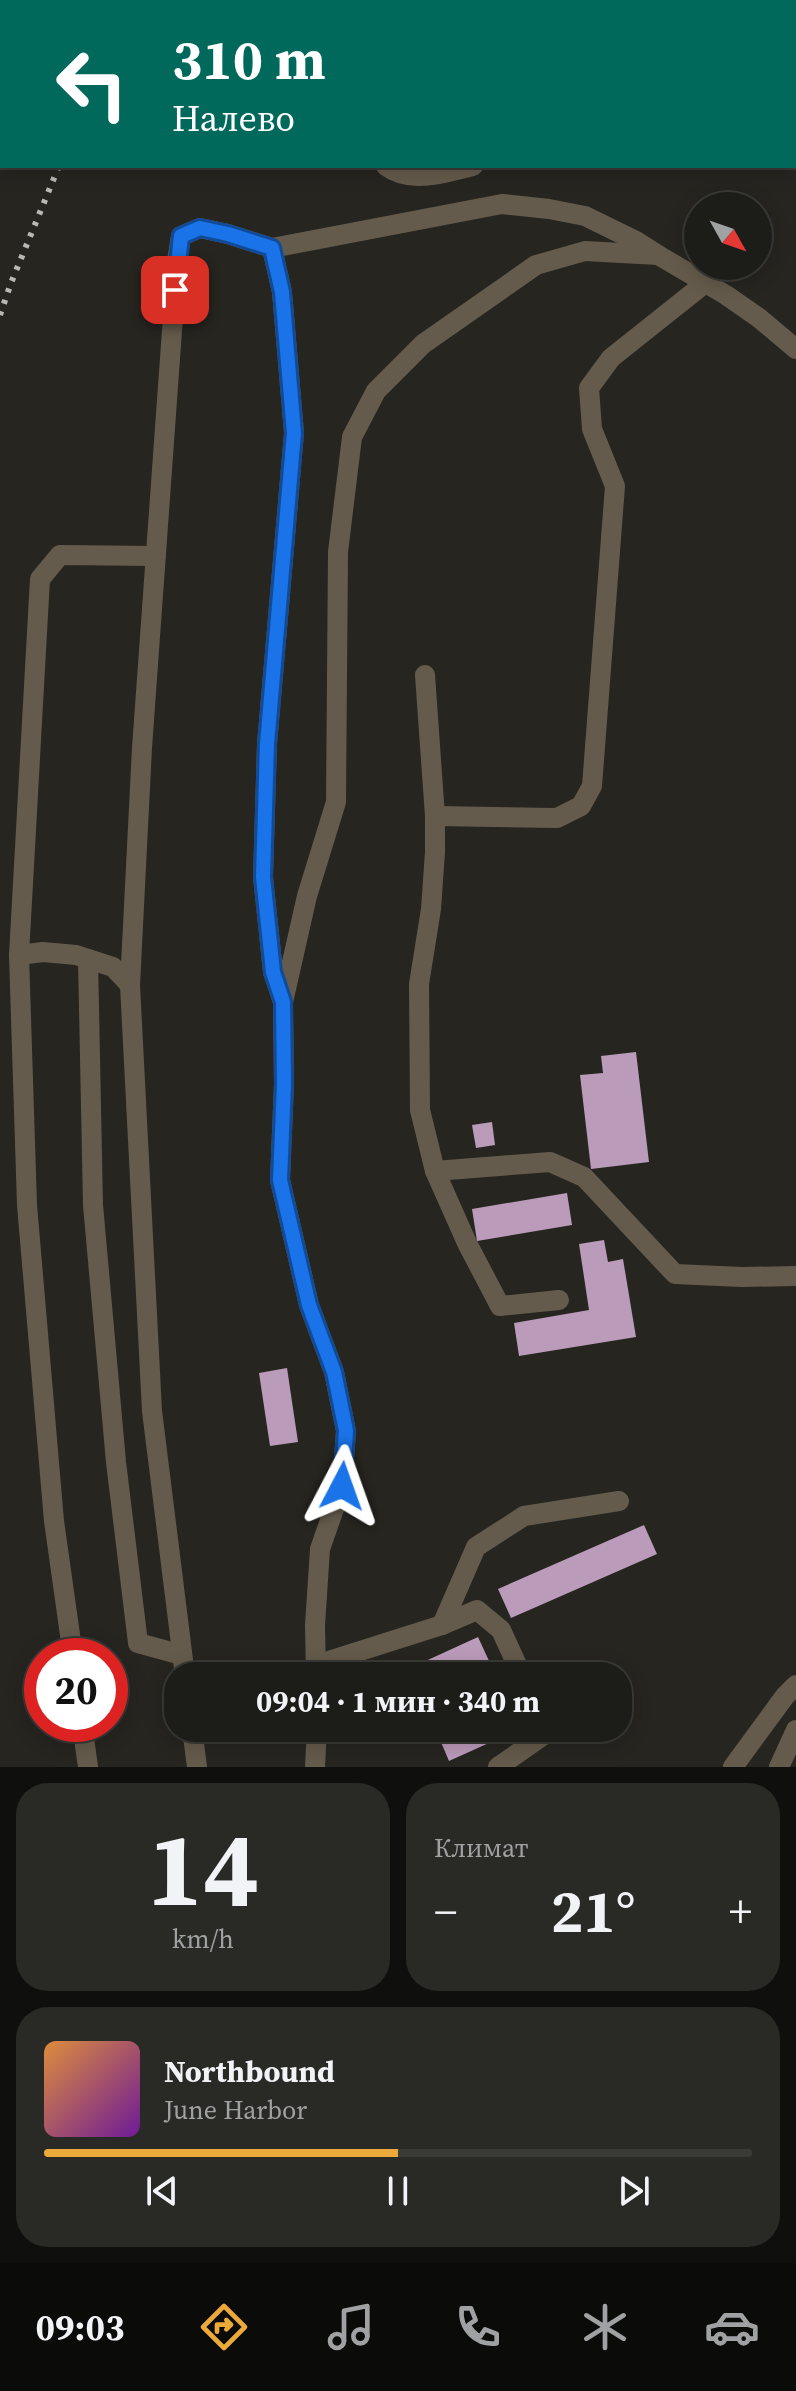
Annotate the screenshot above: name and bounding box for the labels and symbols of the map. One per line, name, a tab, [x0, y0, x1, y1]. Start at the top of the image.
north arrow	[684, 192, 772, 280]
pin	[141, 256, 209, 324]
position arrow	[300, 1444, 384, 1528]
speed limit sign: 20	[24, 1638, 128, 1742]

